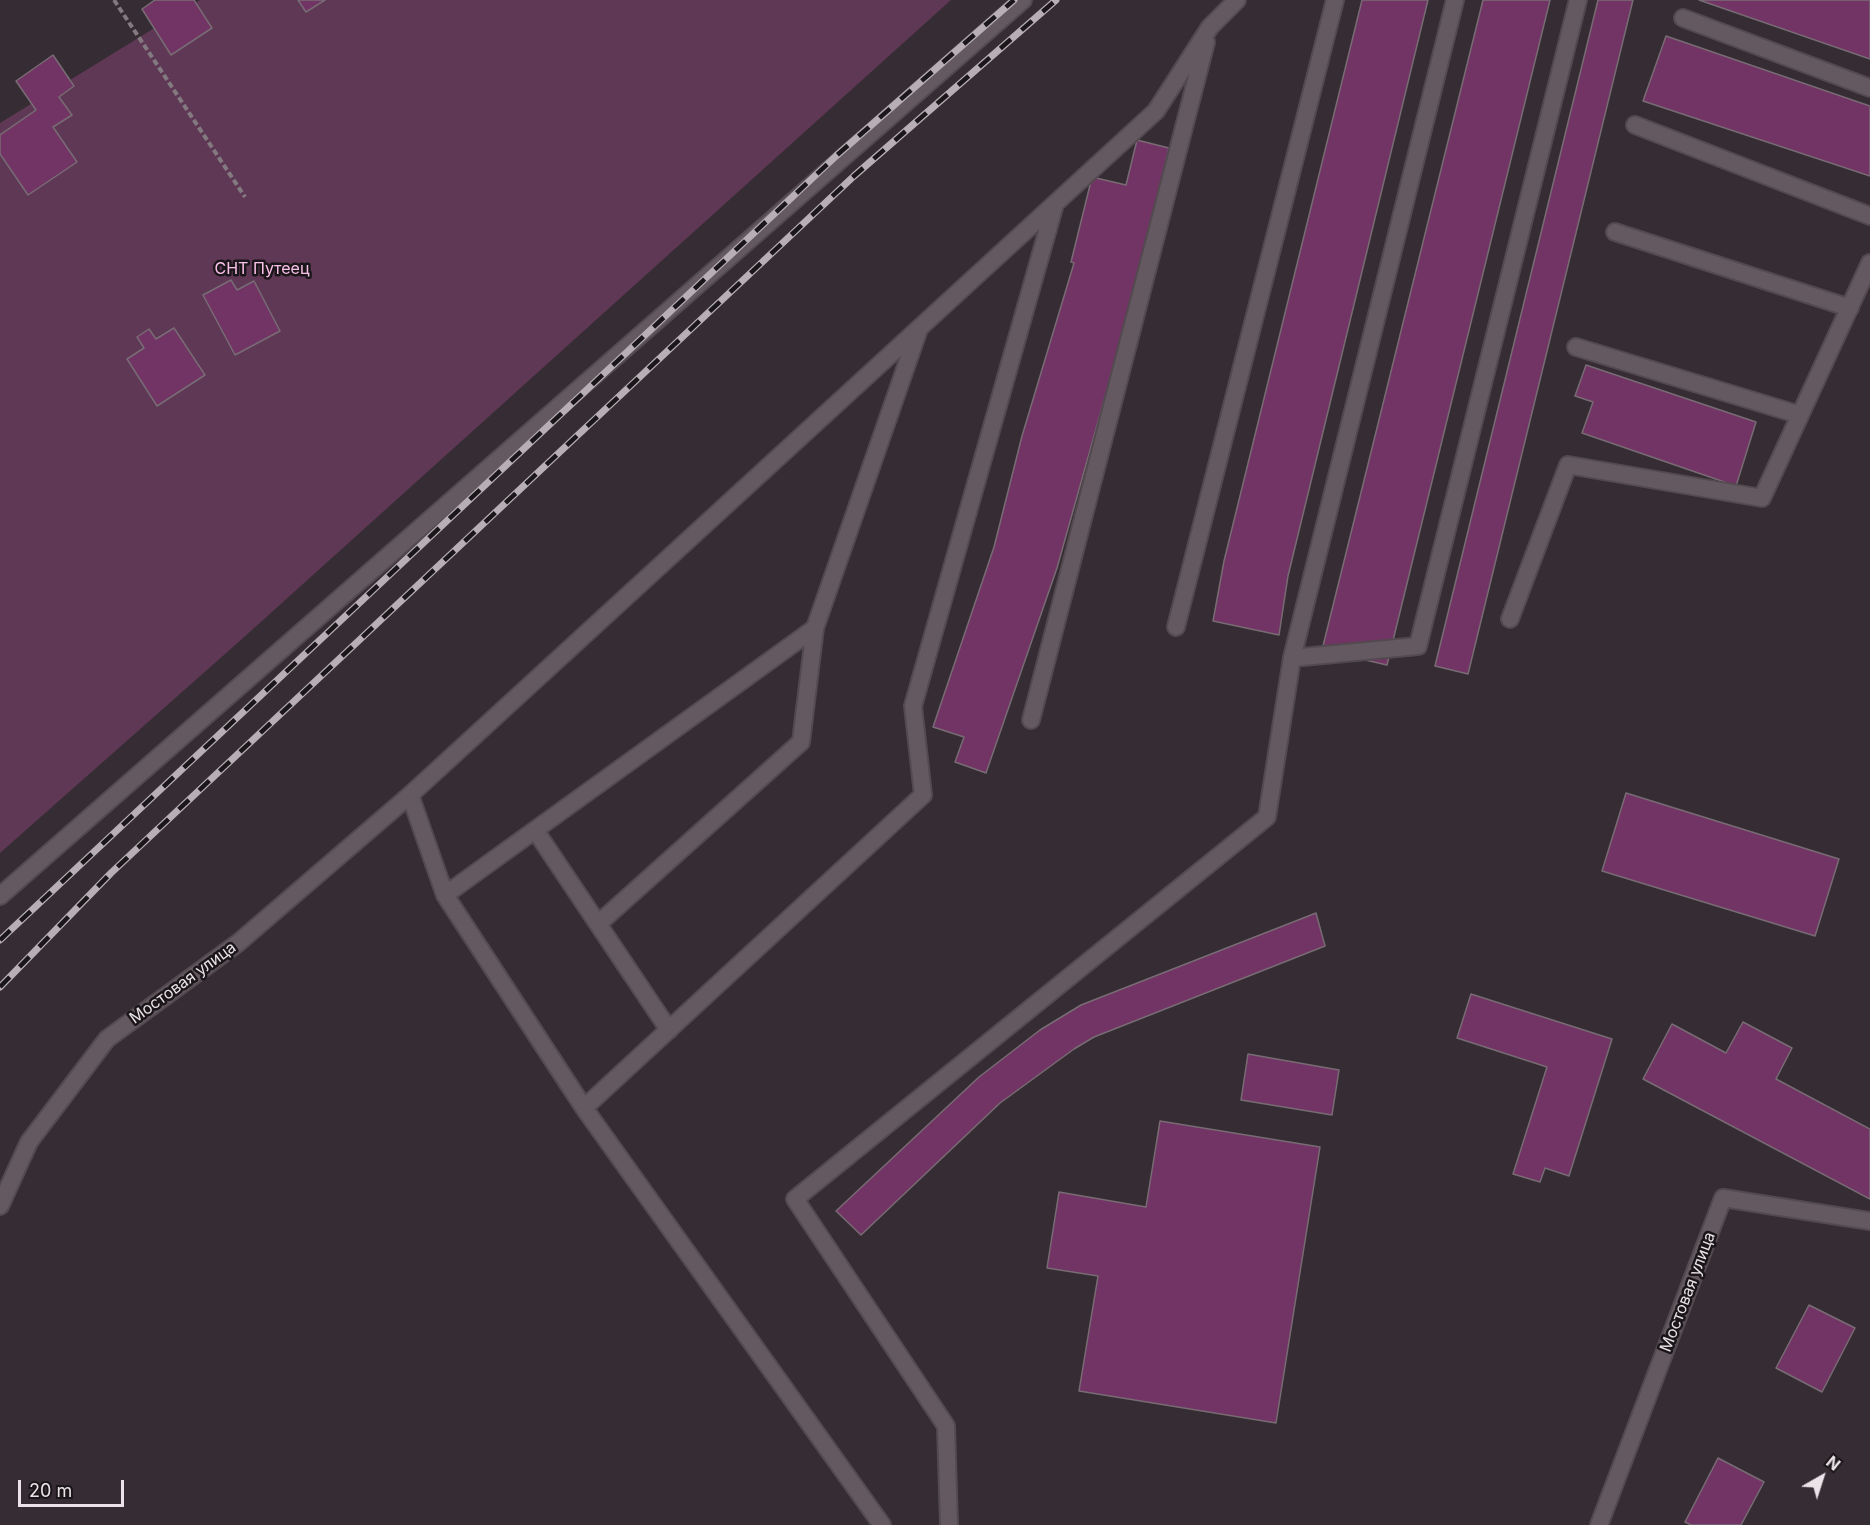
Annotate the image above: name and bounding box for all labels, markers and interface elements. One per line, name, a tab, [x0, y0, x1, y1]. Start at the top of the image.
park label: СНТ Путеец	[214, 259, 310, 279]
street label: Мостовая улица	[126, 938, 240, 1028]
street label: Мостовая улица	[1656, 1229, 1720, 1355]
north arrow	[1792, 1447, 1852, 1507]
text: N	[1822, 1451, 1844, 1475]
scale bar	[21, 1468, 128, 1506]
text: 20 m	[29, 1480, 72, 1501]

